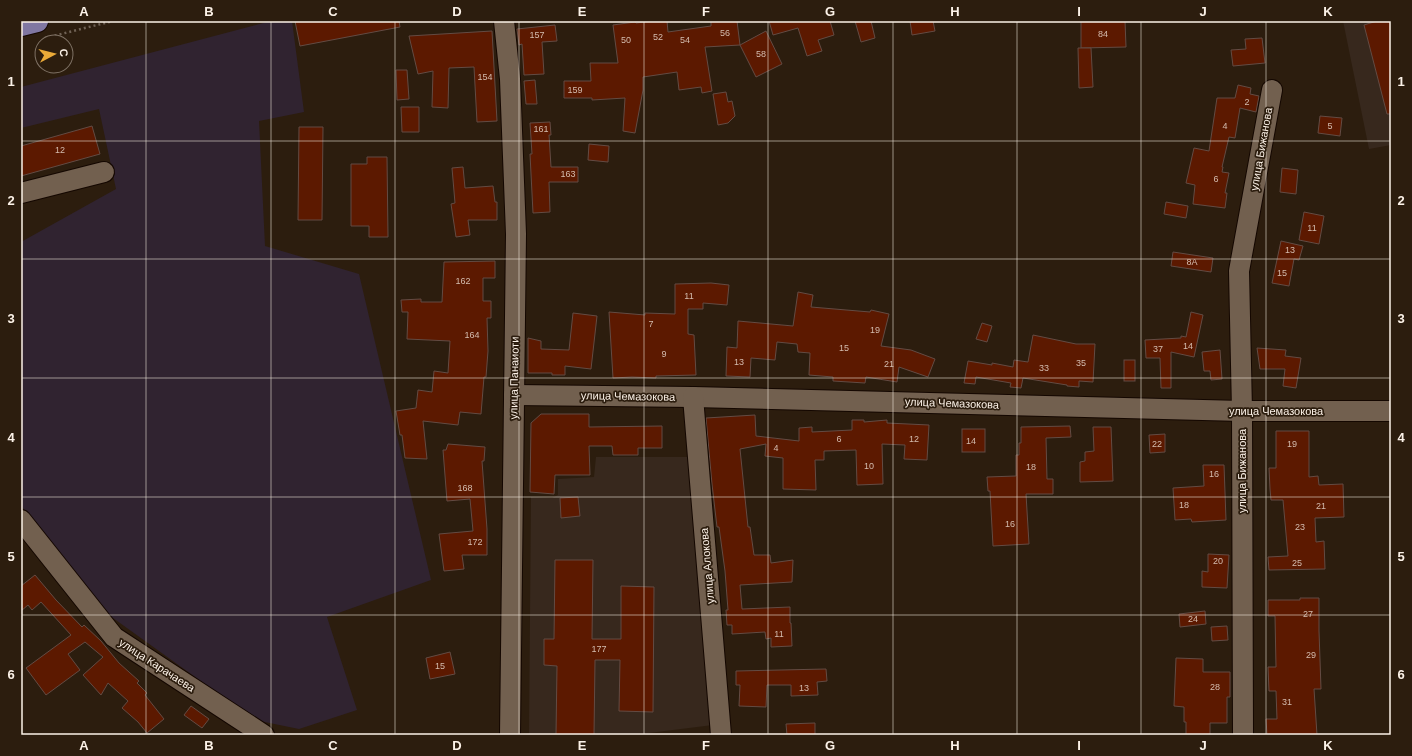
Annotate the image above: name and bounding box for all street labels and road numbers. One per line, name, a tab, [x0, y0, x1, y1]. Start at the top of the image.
street label: улица Бижанова	[1248, 106, 1274, 191]
street label: улица Панаиоти	[507, 337, 521, 419]
street label: улица Чемазокова	[581, 389, 676, 403]
street label: улица Чемазокова	[905, 395, 1000, 411]
street label: улица Чемазокова	[1229, 405, 1324, 417]
street label: улица Бижанова	[1236, 428, 1248, 513]
street label: улица Алокова	[698, 527, 716, 604]
street label: улица Карачаева	[117, 636, 198, 694]

